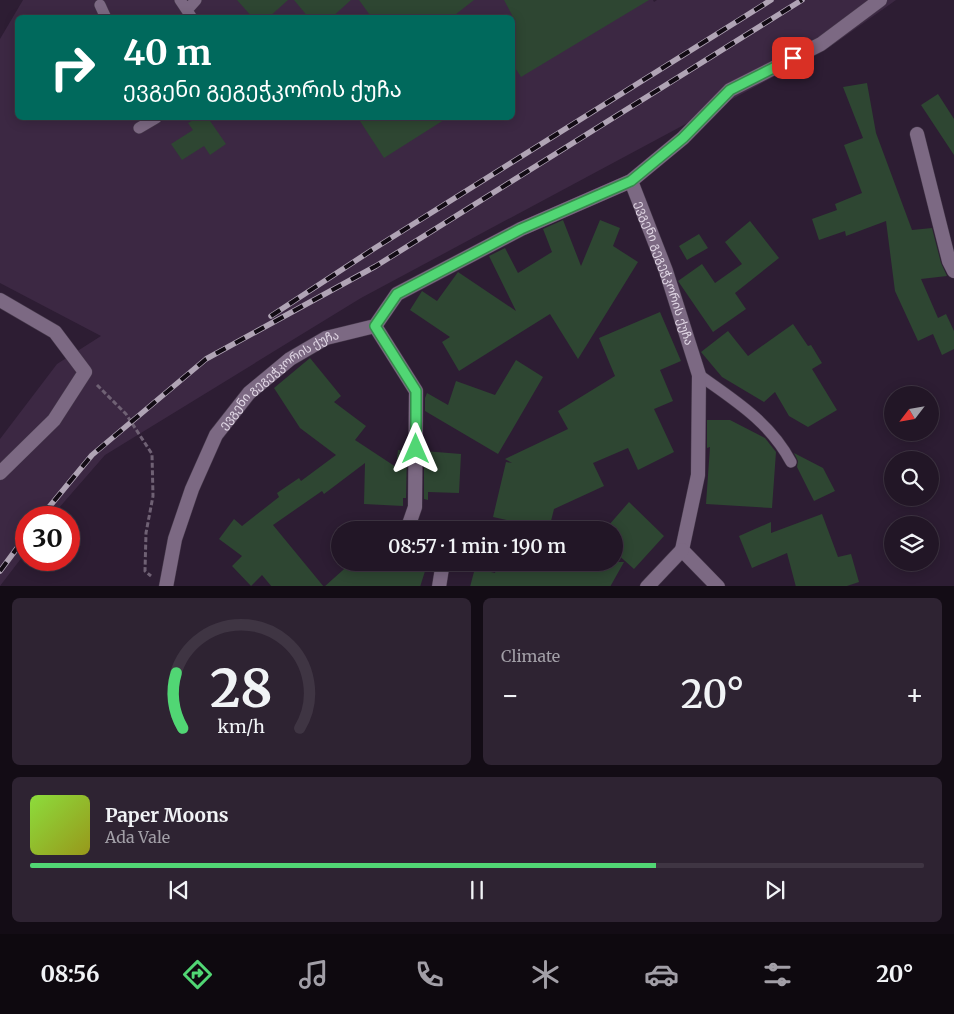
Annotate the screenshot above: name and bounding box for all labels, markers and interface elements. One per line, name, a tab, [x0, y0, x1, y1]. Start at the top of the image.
text: 40 m	[123, 31, 211, 75]
icon: right	[40, 35, 105, 100]
pin	[772, 37, 814, 79]
icon: arrive	[779, 44, 807, 72]
text: ევგენი გეგეჭკორის ქუჩა	[123, 75, 402, 103]
street label: ევგენი გეგეჭკორის ქუჩა	[632, 198, 697, 347]
street label: ევგენი გეგეჭკორის ქუჩა	[215, 327, 340, 432]
north arrow	[884, 386, 939, 441]
map controls	[884, 386, 939, 571]
position arrow	[389, 422, 441, 474]
button: search	[884, 451, 939, 506]
speed limit sign: 30	[15, 506, 80, 571]
button: layers	[884, 516, 939, 571]
text: 08:57 · 1 min · 190 m	[388, 534, 566, 558]
text: Climate	[501, 646, 560, 666]
text: 28	[210, 656, 273, 721]
text: 20°	[681, 671, 744, 718]
text: −	[501, 677, 520, 713]
text: +	[905, 677, 924, 713]
text: km/h	[218, 715, 265, 738]
text: Paper Moons	[105, 803, 229, 827]
text: Ada Vale	[105, 827, 170, 847]
icon: previous	[165, 876, 193, 904]
icon: pause	[463, 876, 491, 904]
icon: next	[761, 876, 789, 904]
icon: directions	[180, 957, 215, 992]
icon: music	[296, 957, 331, 992]
icon: phone	[412, 957, 447, 992]
icon: climate	[528, 957, 563, 992]
icon: car	[644, 957, 679, 992]
icon: filters	[760, 957, 795, 992]
text: 08:56	[40, 960, 99, 988]
text: 20°	[876, 960, 914, 988]

